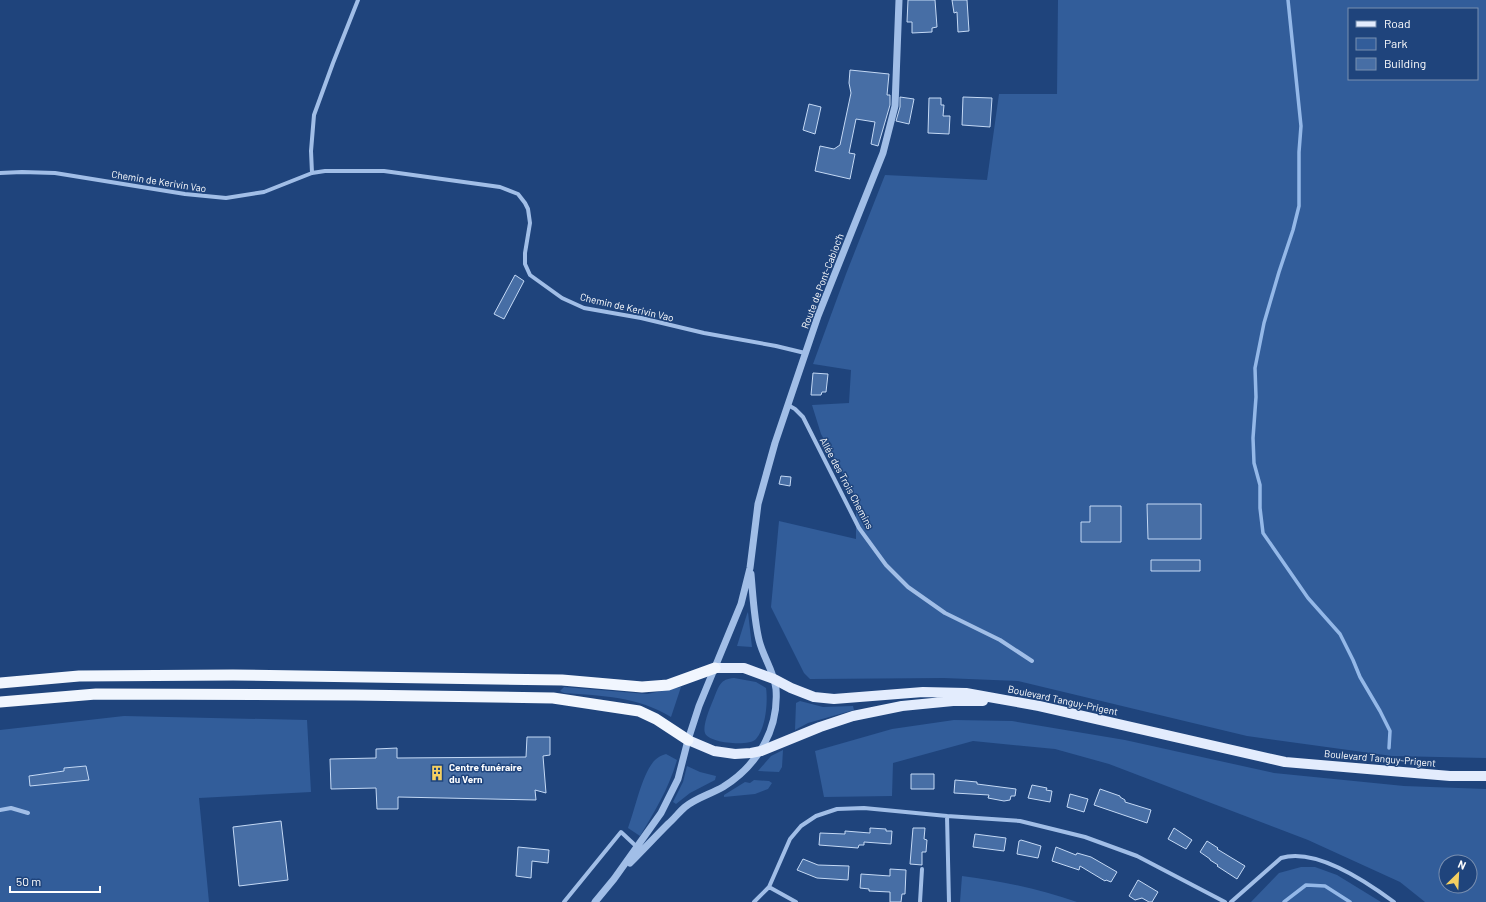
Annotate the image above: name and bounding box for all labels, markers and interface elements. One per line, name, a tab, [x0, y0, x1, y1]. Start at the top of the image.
legend	[1348, 8, 1478, 80]
text: Road	[1384, 16, 1411, 30]
text: Park	[1384, 36, 1408, 50]
text: Building	[1384, 56, 1426, 70]
street label: Chemin de Kerivin Vao	[111, 168, 207, 194]
street label: Route de Pont-Cabioc'h	[798, 232, 846, 330]
street label: Chemin de Kerivin Vao	[579, 290, 675, 324]
street label: Allée des Trois Chemins	[818, 435, 876, 531]
street label: Boulevard Tanguy-Prigent	[1007, 682, 1120, 718]
street label: Boulevard Tanguy-Prigent	[1324, 747, 1437, 769]
place label: Centre funéraire du Vern	[449, 761, 522, 785]
building icon: Centre funéraire du Vern	[428, 764, 446, 782]
north arrow	[1438, 854, 1478, 894]
text: N	[1456, 857, 1468, 872]
scale bar	[10, 868, 100, 894]
text: 50 m	[16, 874, 41, 888]

